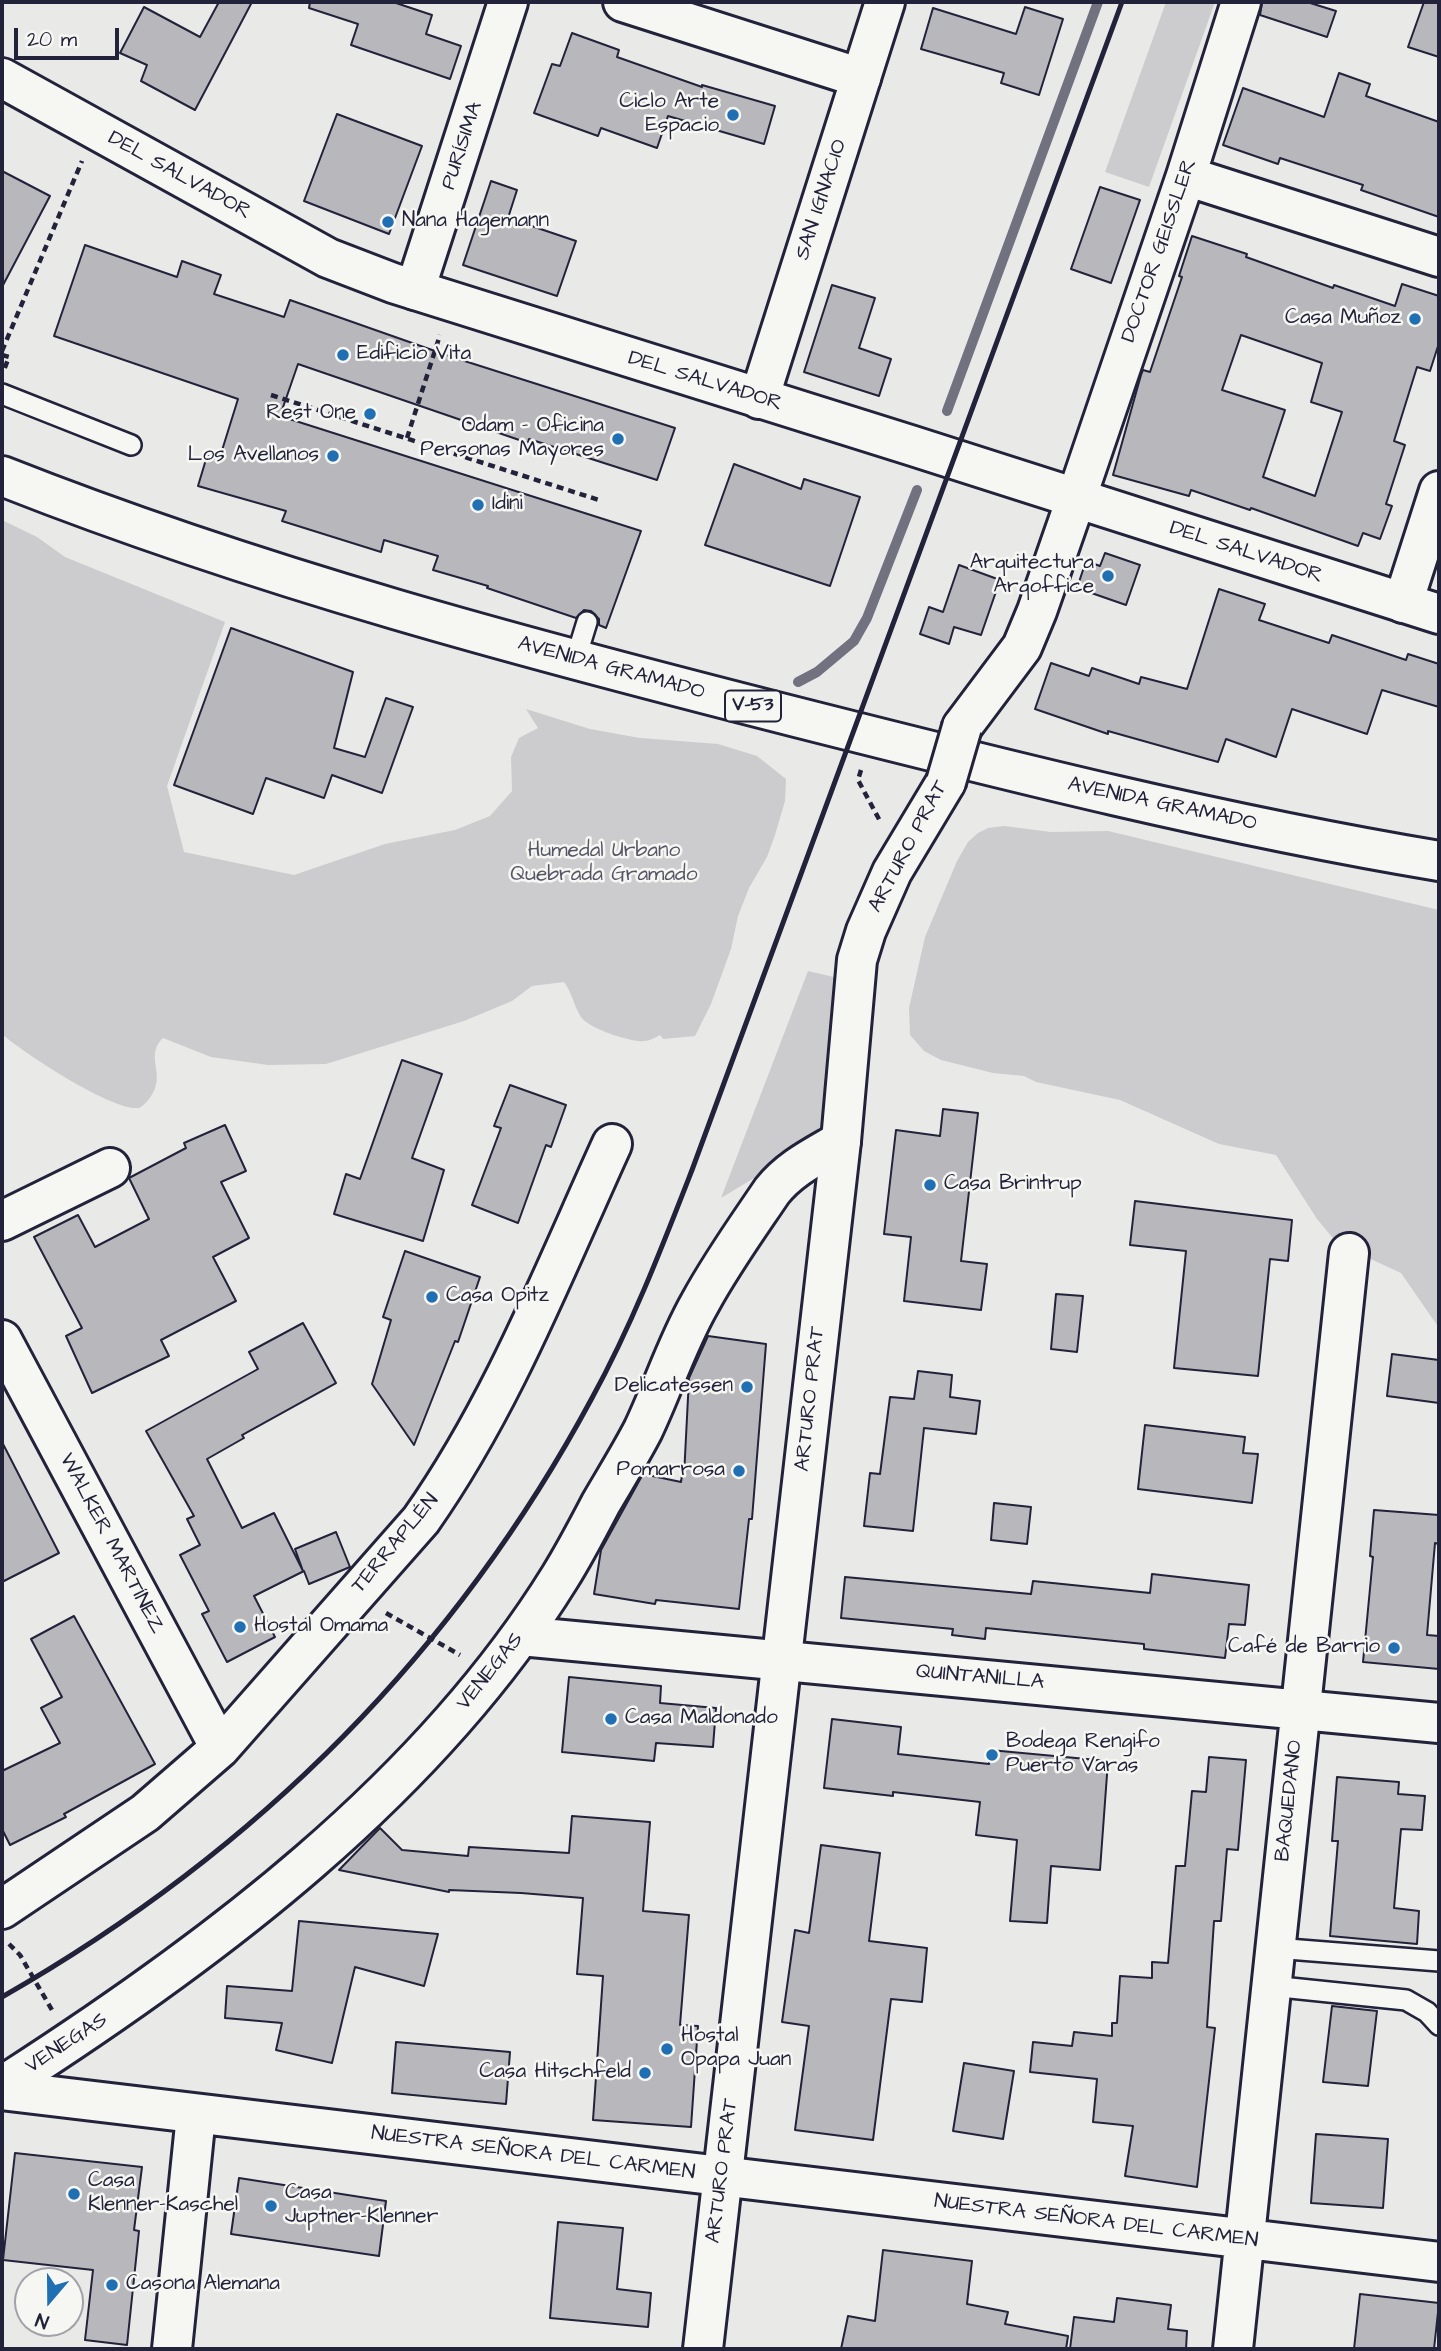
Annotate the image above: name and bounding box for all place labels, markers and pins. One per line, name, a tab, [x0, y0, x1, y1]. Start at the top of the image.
place label: Ciclo Arte Espacio	[619, 90, 719, 140]
marker: Ciclo Arte Espacio	[725, 107, 741, 123]
place label: Nana Hagemann	[402, 209, 549, 235]
marker: Nana Hagemann	[380, 214, 396, 230]
place label: Casa Muñoz	[1285, 306, 1401, 332]
marker: Casa Muñoz	[1407, 311, 1423, 327]
place label: Edificio Vita	[357, 342, 471, 368]
marker: Edificio Vita	[335, 347, 351, 363]
place label: Rest One	[266, 401, 356, 427]
marker: Rest One	[362, 406, 378, 422]
place label: Odam - Oficina Personas Mayores	[420, 414, 604, 464]
marker: Odam - Oficina Personas Mayores	[610, 431, 626, 447]
place label: Los Avellanos	[188, 443, 319, 469]
marker: Los Avellanos	[325, 448, 341, 464]
place label: Idini	[492, 492, 523, 518]
marker: Idini	[470, 497, 486, 513]
place label: Arquitectura Arqoffice	[970, 551, 1094, 601]
marker: Arquitectura Arqoffice	[1100, 568, 1116, 584]
place label: Casa Brintrup	[944, 1172, 1082, 1198]
marker: Casa Brintrup	[922, 1177, 938, 1193]
place label: Casa Opitz	[446, 1284, 549, 1310]
marker: Casa Opitz	[424, 1289, 440, 1305]
place label: Delicatessen	[615, 1374, 733, 1400]
marker: Delicatessen	[739, 1379, 755, 1395]
place label: Pomarrosa	[617, 1458, 725, 1484]
marker: Pomarrosa	[731, 1463, 747, 1479]
place label: Hostal Omama	[254, 1614, 388, 1640]
marker: Hostal Omama	[232, 1619, 248, 1635]
place label: Café de Barrio	[1228, 1635, 1380, 1661]
marker: Café de Barrio	[1386, 1640, 1402, 1656]
place label: Casa Maldonado	[625, 1706, 778, 1732]
marker: Casa Maldonado	[603, 1711, 619, 1727]
place label: Bodega Rengifo Puerto Varas	[1006, 1730, 1160, 1780]
marker: Bodega Rengifo Puerto Varas	[984, 1747, 1000, 1763]
place label: Hostal Opapa Juan	[681, 2024, 791, 2074]
marker: Hostal Opapa Juan	[659, 2041, 675, 2057]
place label: Casa Hitschfeld	[479, 2060, 631, 2086]
marker: Casa Hitschfeld	[637, 2065, 653, 2081]
place label: Casa Klenner-Kaschel	[88, 2169, 238, 2219]
place label: Casa Juptner-Klenner	[285, 2181, 438, 2231]
marker: Casa Klenner-Kaschel	[66, 2186, 82, 2202]
marker: Casa Juptner-Klenner	[263, 2198, 279, 2214]
place label: Casona Alemana	[126, 2272, 280, 2298]
marker: Casona Alemana	[104, 2277, 120, 2293]

